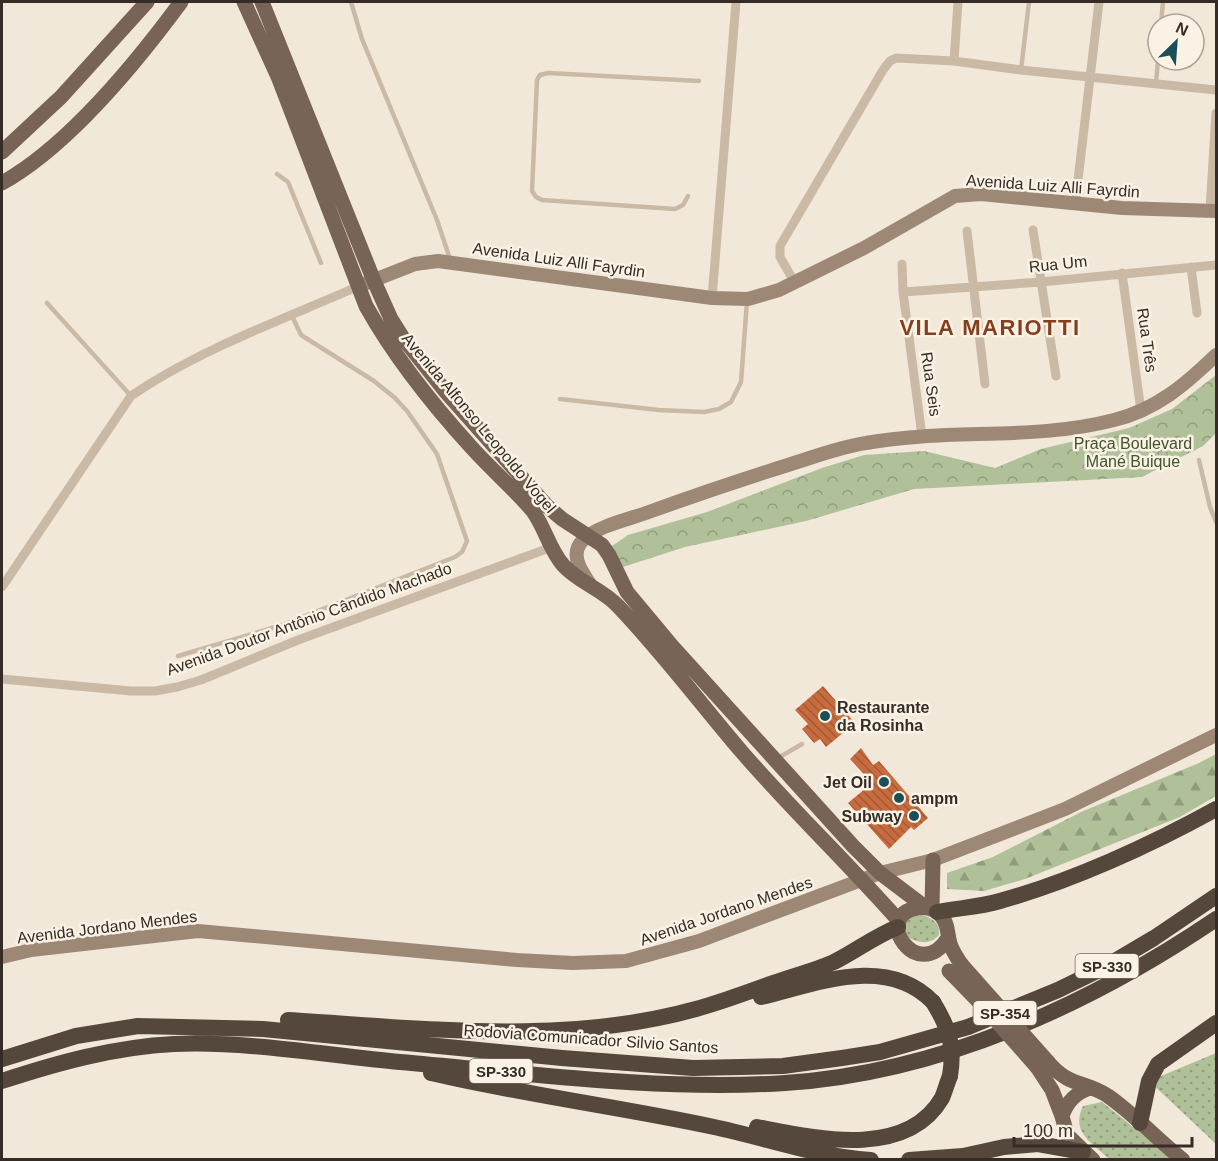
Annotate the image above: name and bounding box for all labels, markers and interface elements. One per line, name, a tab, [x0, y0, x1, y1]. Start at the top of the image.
north arrow	[1146, 12, 1206, 72]
text: N	[1173, 19, 1191, 39]
street label: Avenida Luiz Alli Fayrdin	[966, 171, 1140, 201]
street label: Avenida Luiz Alli Fayrdin	[472, 239, 646, 281]
street label: Rua Um	[1028, 252, 1088, 276]
street label: Rua Três	[1134, 307, 1160, 373]
district label: VILA MARIOTTI	[899, 315, 1081, 340]
street label: Avenida Alfonso Leopoldo Vogel	[399, 330, 559, 516]
street label: Rua Seis	[918, 351, 944, 417]
park label: Praça Boulevard Mané Buique	[1074, 435, 1192, 470]
street label: Avenida Doutor Antônio Cândido Machado	[164, 559, 454, 679]
place label: Restaurante da Rosinha	[837, 699, 930, 734]
marker: Restaurante da Rosinha	[818, 709, 832, 723]
place label: Jet Oil	[823, 774, 872, 791]
marker: Jet Oil	[877, 775, 891, 789]
place label: ampm	[911, 790, 958, 807]
marker: ampm	[892, 791, 906, 805]
place label: Subway	[842, 808, 902, 825]
marker: Subway	[907, 809, 921, 823]
street label: Avenida Jordano Mendes	[638, 873, 814, 949]
street label: Avenida Jordano Mendes	[16, 908, 198, 946]
road number: SP-330	[1076, 954, 1138, 978]
road number: SP-354	[974, 1001, 1036, 1025]
street label: Rodovia Comunicador Silvio Santos	[463, 1022, 719, 1056]
road number: SP-330	[470, 1059, 532, 1083]
scale bar	[1014, 1110, 1192, 1148]
text: 100 m	[1023, 1121, 1073, 1141]

